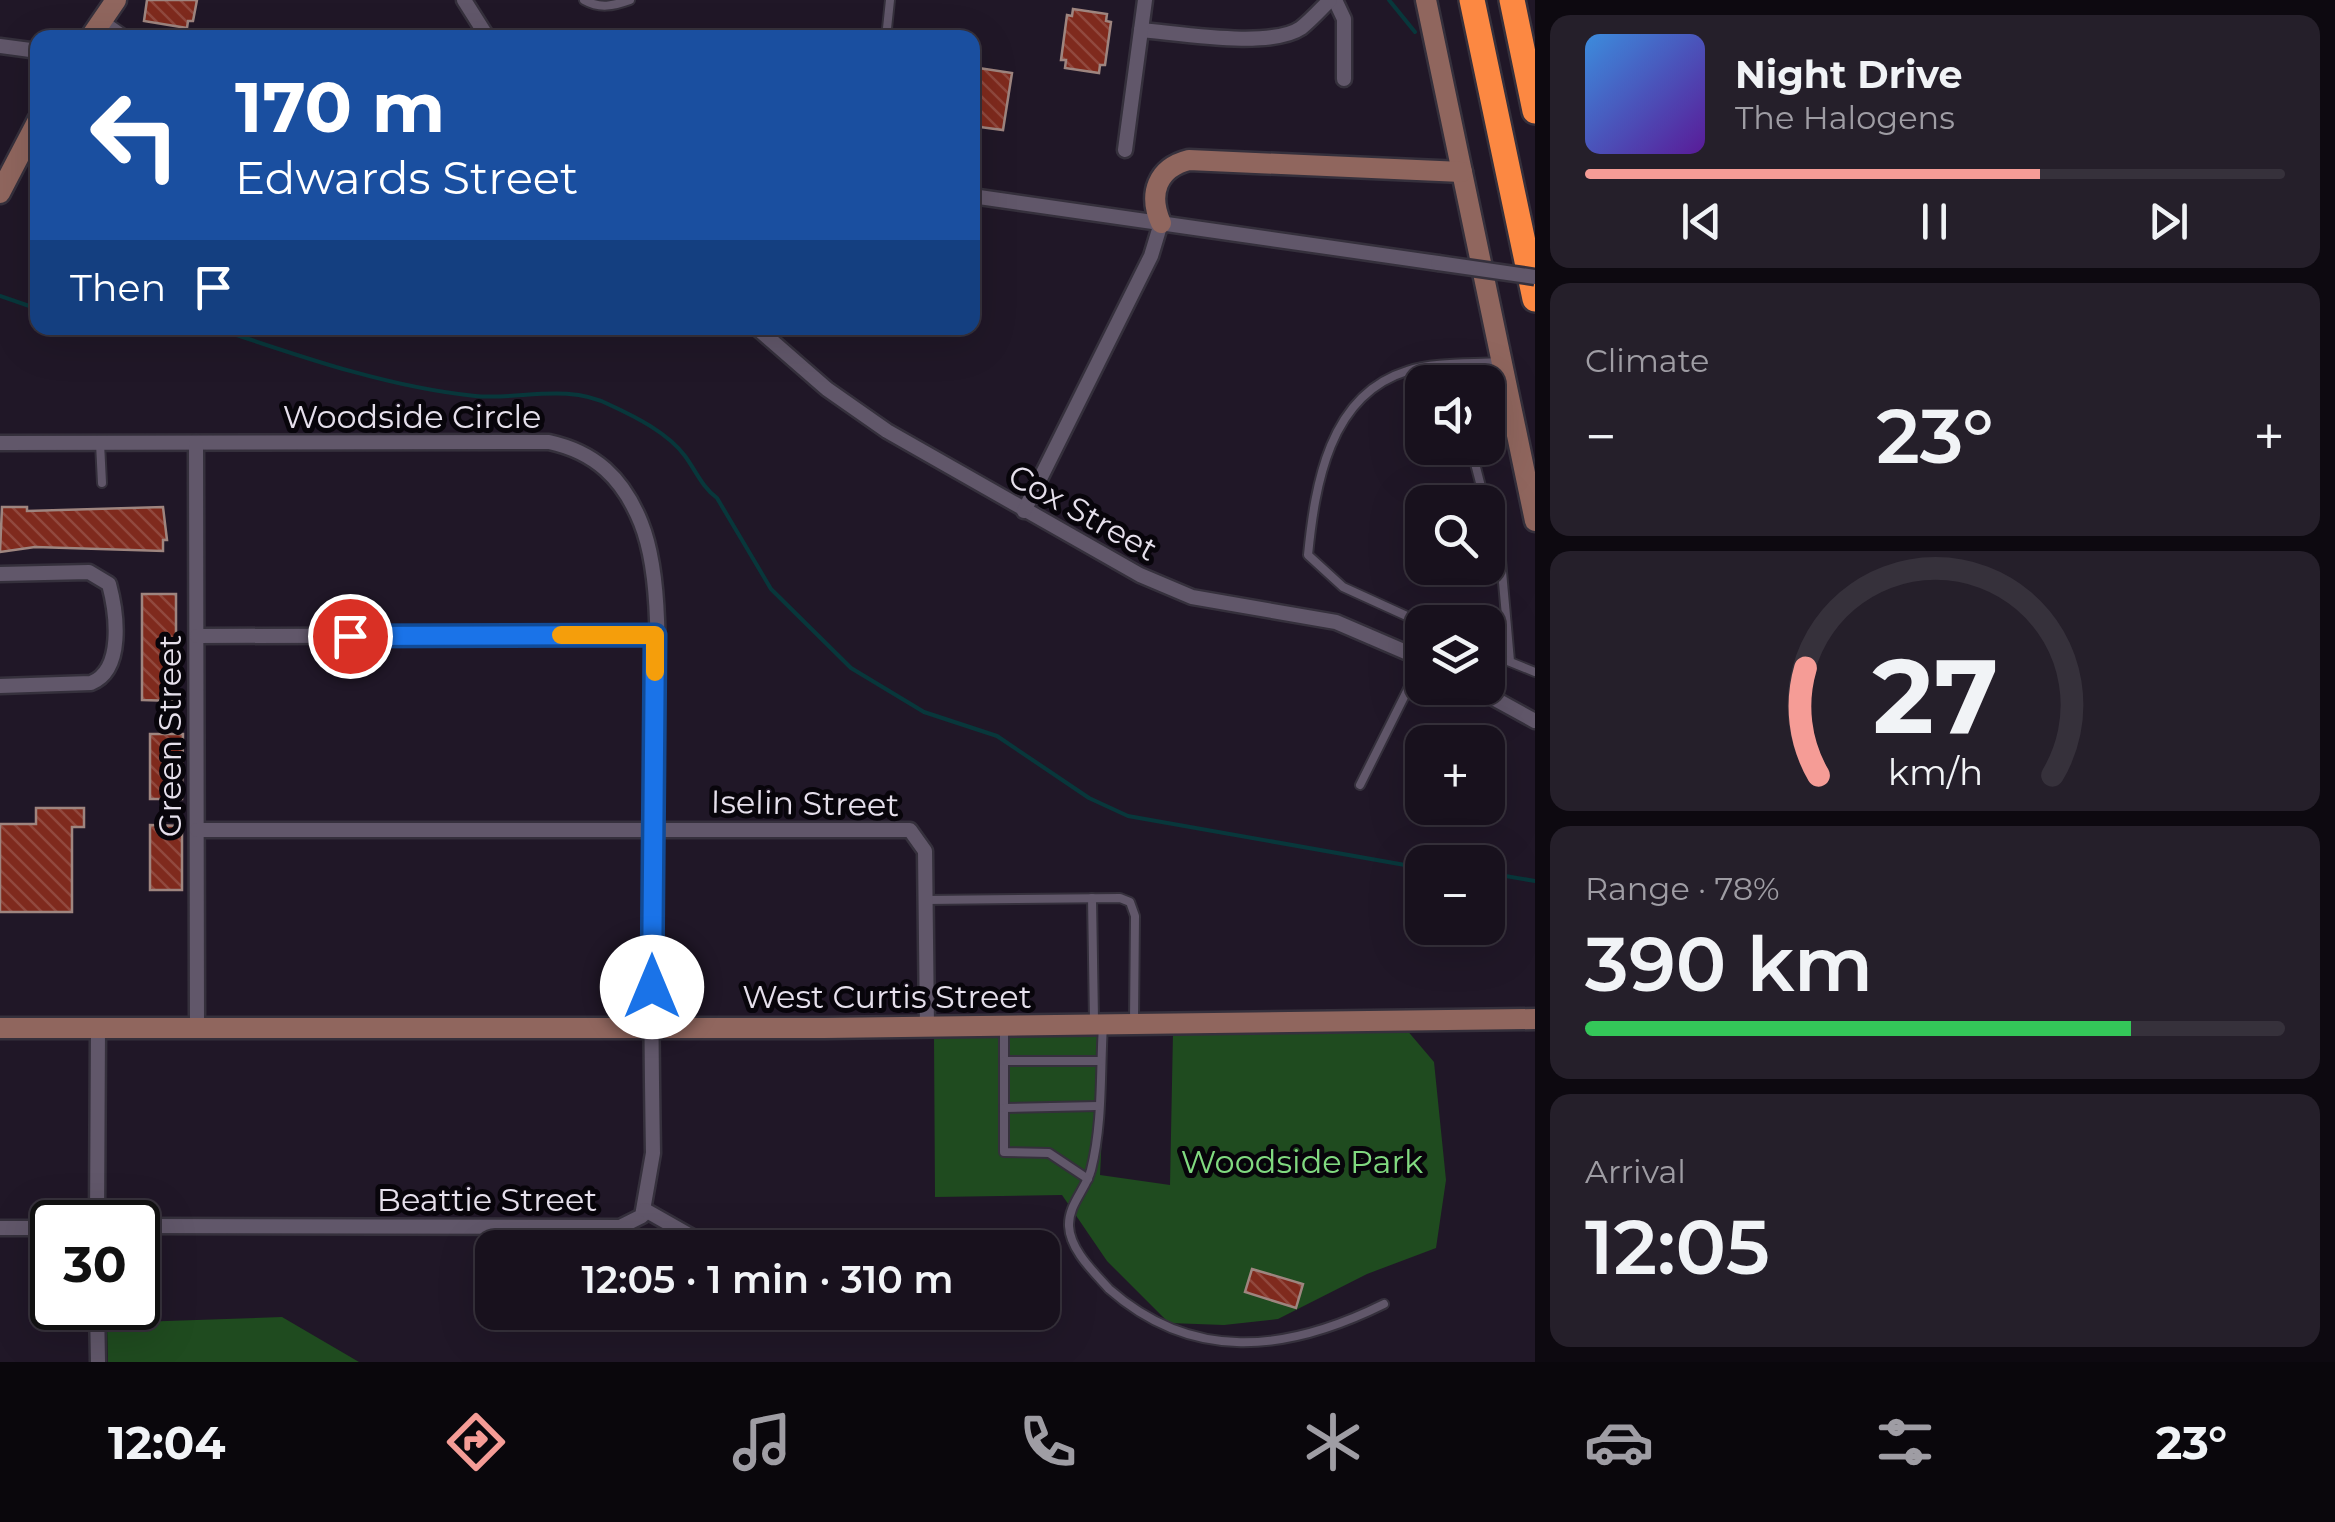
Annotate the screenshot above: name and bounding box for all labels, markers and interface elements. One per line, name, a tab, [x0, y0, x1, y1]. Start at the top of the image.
text: Night Drive	[1735, 51, 1962, 98]
text: 170 m	[235, 64, 445, 150]
icon: left	[70, 70, 200, 200]
text: The Halogens	[1735, 98, 1955, 137]
text: Edwards Street	[235, 150, 578, 205]
icon: previous	[1674, 194, 1729, 249]
icon: pause	[1907, 194, 1962, 249]
icon: next	[2141, 194, 2196, 249]
icon: arrive	[186, 260, 241, 315]
text: Then	[70, 264, 166, 311]
text: Climate	[1585, 341, 1709, 380]
map controls	[1405, 365, 1505, 945]
button: sound	[1405, 365, 1505, 465]
text: 23°	[1876, 390, 1994, 482]
street label: Woodside Circle	[283, 397, 541, 436]
text: −	[1585, 403, 1617, 470]
text: +	[2253, 403, 2285, 470]
street label: Cox Street	[1002, 455, 1164, 569]
button: search	[1405, 485, 1505, 585]
pin	[308, 594, 393, 679]
button: layers	[1405, 605, 1505, 705]
icon: arrive	[323, 609, 378, 664]
text: 27	[1872, 632, 1998, 759]
street label: Green Street	[150, 635, 189, 837]
button: +	[1405, 725, 1505, 825]
text: km/h	[1887, 750, 1983, 794]
street label: Iselin Street	[710, 782, 900, 824]
button: −	[1405, 845, 1505, 945]
text: Range · 78%	[1585, 869, 1779, 908]
text: 390 km	[1585, 918, 1873, 1010]
position arrow	[600, 935, 704, 1039]
street label: West Curtis Street	[742, 977, 1032, 1016]
park label: Woodside Park	[1181, 1142, 1423, 1181]
text: Arrival	[1585, 1152, 1686, 1191]
street label: Beattie Street	[377, 1180, 597, 1219]
speed limit sign: 30	[30, 1200, 160, 1330]
text: 12:05	[1585, 1201, 1770, 1293]
text: 12:05 · 1 min · 310 m	[582, 1256, 953, 1303]
icon: directions	[441, 1407, 511, 1477]
icon: music	[727, 1407, 797, 1477]
icon: phone	[1013, 1407, 1083, 1477]
icon: climate	[1298, 1407, 1368, 1477]
icon: car	[1584, 1407, 1654, 1477]
icon: filters	[1870, 1407, 1940, 1477]
text: 12:04	[108, 1415, 225, 1470]
text: 23°	[2156, 1415, 2227, 1470]

